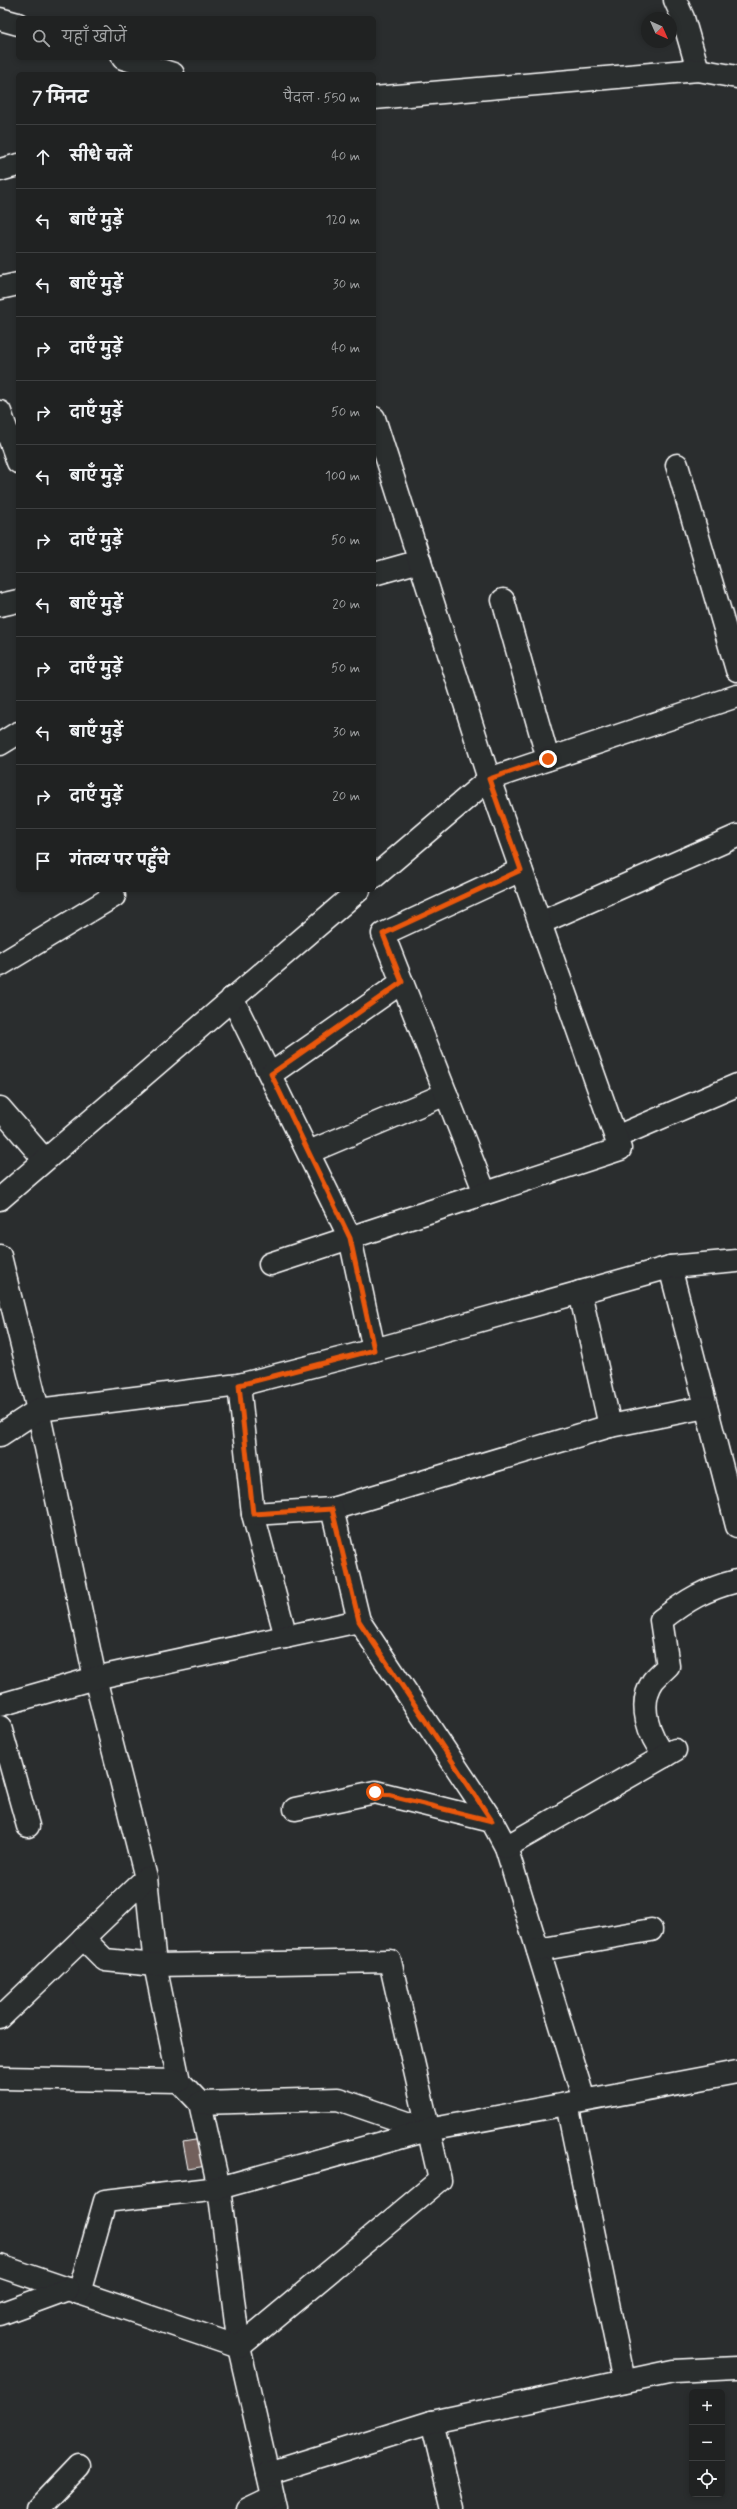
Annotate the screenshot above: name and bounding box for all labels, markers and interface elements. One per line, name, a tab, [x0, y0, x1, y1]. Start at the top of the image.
north arrow	[641, 12, 677, 48]
search box	[16, 16, 376, 60]
icon: search	[30, 27, 52, 49]
text: यहाँ खोजें	[62, 28, 127, 48]
text: 7 मिनट	[32, 87, 88, 109]
text: पैदल · 550 m	[284, 90, 360, 107]
icon: ahead	[32, 146, 54, 168]
text: सीधे चलें	[70, 147, 132, 167]
text: 40 m	[331, 148, 360, 165]
icon: left	[32, 210, 54, 232]
text: बाएँ मुड़ें	[70, 211, 123, 231]
text: 120 m	[326, 212, 360, 229]
icon: left	[32, 274, 54, 296]
text: बाएँ मुड़ें	[70, 275, 123, 295]
text: 30 m	[333, 276, 360, 293]
icon: right	[32, 338, 54, 360]
text: दाएँ मुड़ें	[70, 339, 122, 359]
text: 40 m	[331, 340, 360, 357]
icon: right	[32, 402, 54, 424]
text: दाएँ मुड़ें	[70, 403, 122, 423]
text: 50 m	[331, 404, 360, 421]
icon: left	[32, 466, 54, 488]
text: बाएँ मुड़ें	[70, 467, 123, 487]
text: 100 m	[325, 468, 360, 485]
icon: right	[32, 530, 54, 552]
text: दाएँ मुड़ें	[70, 531, 122, 551]
text: 50 m	[331, 532, 360, 549]
icon: left	[32, 594, 54, 616]
text: बाएँ मुड़ें	[70, 595, 123, 615]
text: 20 m	[332, 596, 360, 613]
icon: right	[32, 658, 54, 680]
text: दाएँ मुड़ें	[70, 659, 122, 679]
text: 50 m	[331, 660, 360, 677]
icon: left	[32, 722, 54, 744]
text: बाएँ मुड़ें	[70, 723, 123, 743]
text: 30 m	[333, 724, 360, 741]
route end	[539, 750, 557, 768]
icon: right	[32, 786, 54, 808]
text: दाएँ मुड़ें	[70, 787, 122, 807]
text: 20 m	[332, 788, 360, 805]
icon: arrive	[32, 850, 54, 872]
text: गंतव्य पर पहुँचे	[70, 851, 169, 871]
route start	[366, 1783, 384, 1801]
map controls	[689, 2389, 725, 2497]
button: +	[689, 2389, 725, 2425]
button: −	[689, 2425, 725, 2461]
button: locate	[689, 2461, 725, 2497]

